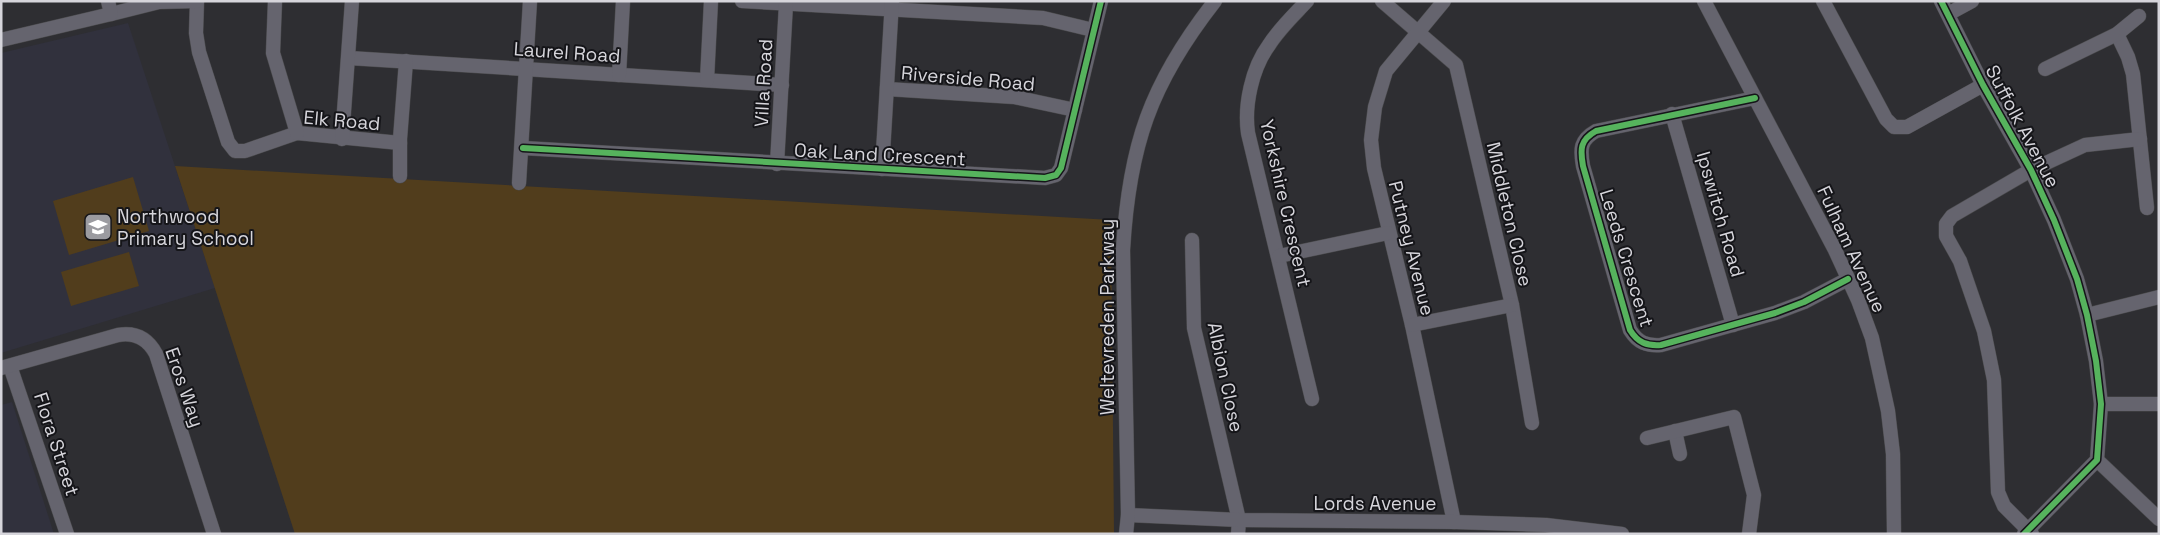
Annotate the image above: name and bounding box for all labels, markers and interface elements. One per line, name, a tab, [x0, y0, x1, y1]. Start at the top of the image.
street label: Laurel Road	[513, 36, 621, 69]
street label: Villa Road	[749, 38, 778, 128]
street label: Riverside Road	[900, 60, 1036, 97]
street label: Suffolk Avenue	[1980, 60, 2065, 192]
street label: Elk Road	[302, 105, 381, 136]
street label: Yorkshire Crescent	[1254, 117, 1317, 289]
street label: Oak Land Crescent	[794, 138, 966, 171]
street label: Middleton Close	[1481, 139, 1538, 289]
street label: Ipswitch Road	[1691, 148, 1750, 280]
street label: Putney Avenue	[1383, 178, 1440, 318]
street label: Fulham Avenue	[1811, 182, 1892, 317]
street label: Leeds Crescent	[1594, 186, 1659, 330]
place label: Northwood Primary School	[117, 204, 254, 251]
school or university icon: Northwood Primary School	[83, 212, 113, 242]
street label: Weltevreden Parkway	[1095, 219, 1120, 415]
street label: Albion Close	[1202, 320, 1249, 434]
street label: Eros Way	[159, 344, 210, 430]
street label: Flora Street	[28, 389, 85, 499]
street label: Lords Avenue	[1314, 491, 1436, 516]

